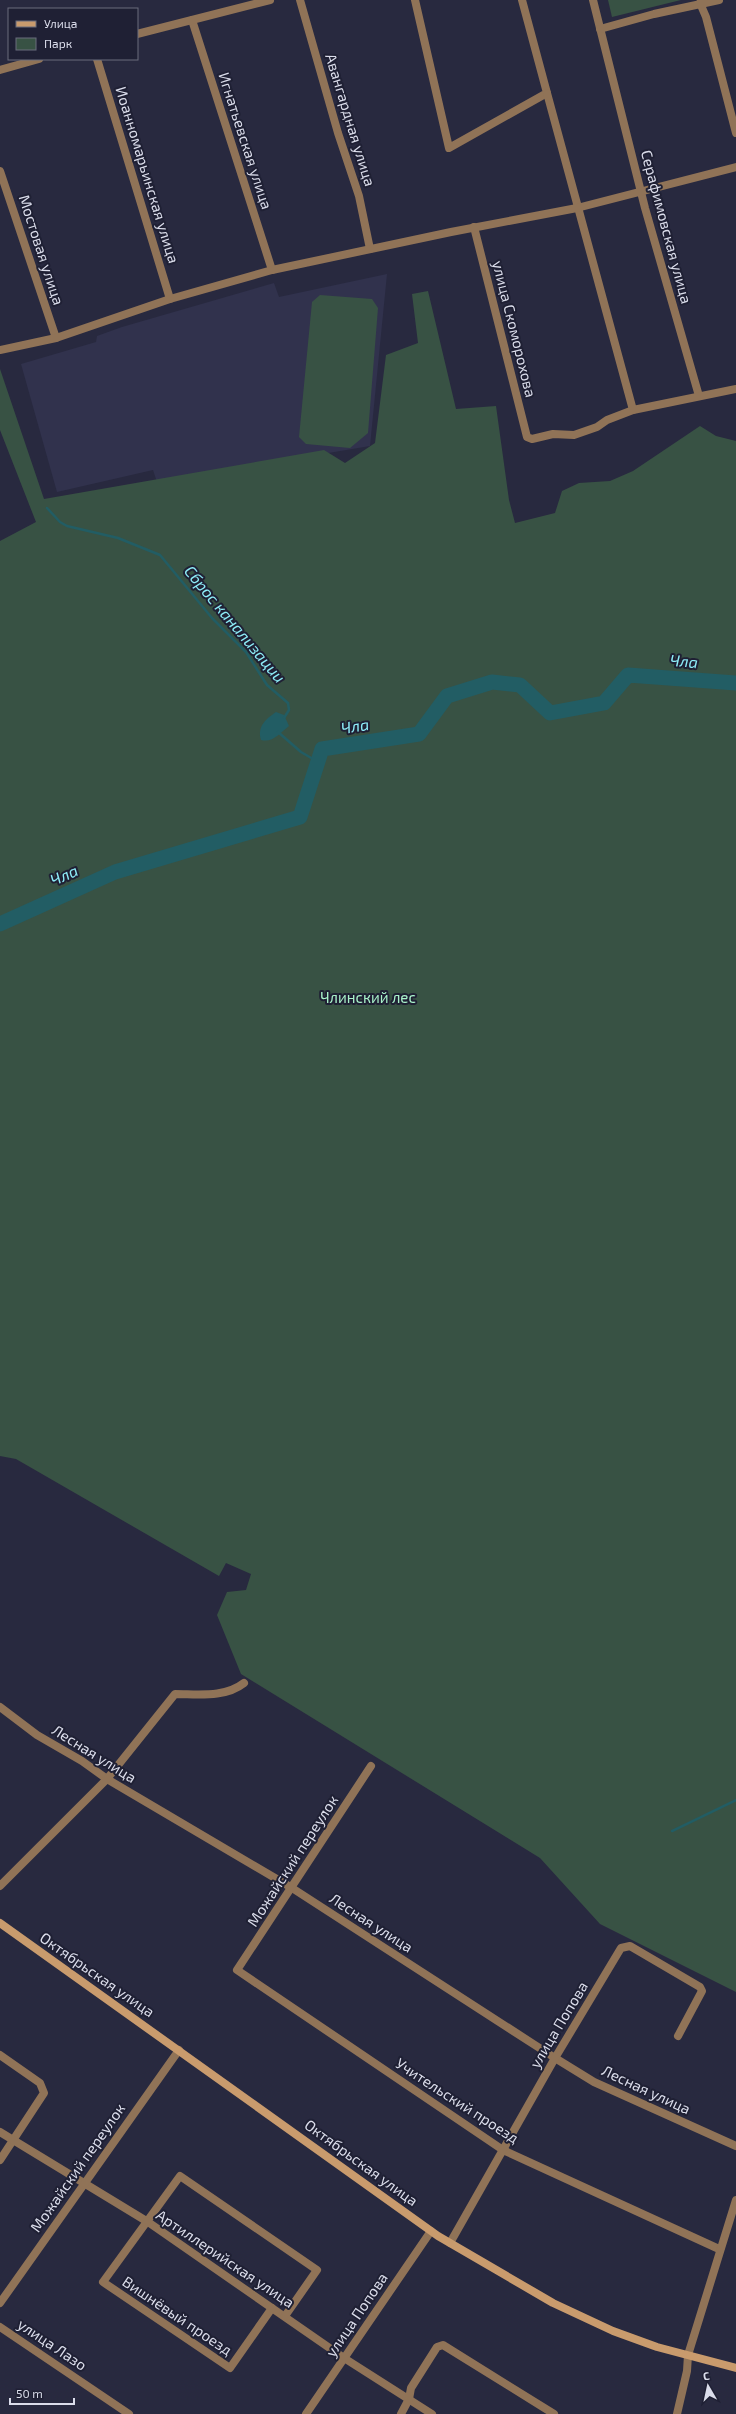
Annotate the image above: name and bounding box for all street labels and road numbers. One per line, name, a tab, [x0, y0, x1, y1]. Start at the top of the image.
street label: Авангардная улица	[321, 51, 380, 189]
street label: Игнатьевская улица	[214, 70, 277, 212]
street label: Иоанномарьинская улица	[112, 84, 183, 266]
street label: Серафимовская улица	[637, 148, 696, 306]
street label: Мостовая улица	[15, 192, 68, 307]
street label: улица Скоморохова	[488, 259, 541, 399]
street label: Лесная улица	[49, 1720, 140, 1787]
street label: Можайский переулок	[243, 1791, 342, 1930]
street label: Лесная улица	[326, 1889, 417, 1957]
street label: Октябрьская улица	[36, 1928, 158, 2021]
street label: улица Попова	[525, 1978, 592, 2071]
street label: Учительский проезд	[393, 2054, 523, 2147]
street label: Лесная улица	[599, 2061, 694, 2118]
street label: Можайский переулок	[26, 2100, 129, 2236]
street label: Октябрьская улица	[301, 2115, 422, 2210]
street label: Артиллерийская улица	[153, 2205, 298, 2312]
street label: улица Попова	[321, 2269, 392, 2361]
street label: Вишнёвый проезд	[119, 2272, 236, 2359]
street label: улица Лазо	[14, 2315, 90, 2375]

